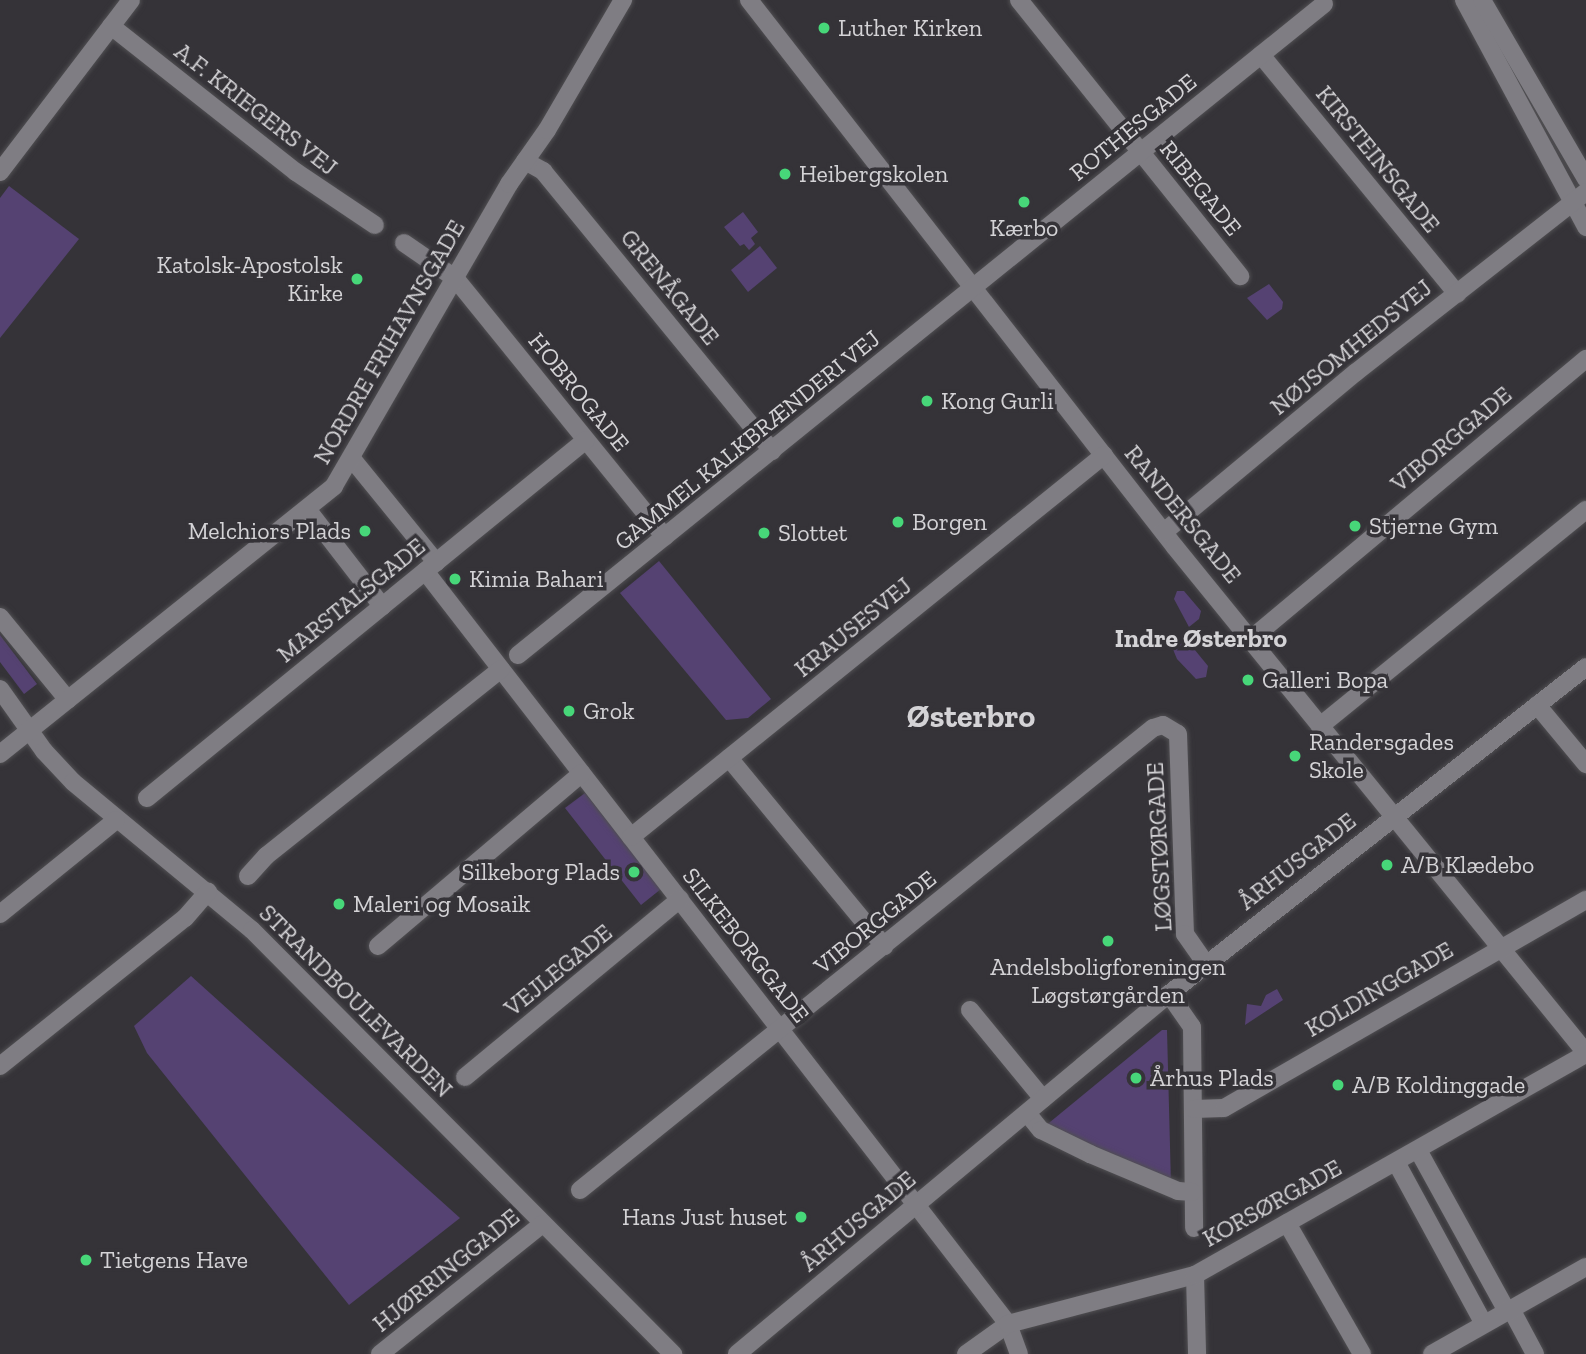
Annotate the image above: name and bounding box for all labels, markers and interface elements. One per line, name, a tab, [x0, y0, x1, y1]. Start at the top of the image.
place label: Luther Kirken	[838, 14, 983, 42]
marker: Luther Kirken	[816, 20, 832, 36]
street label: A.F. KRIEGERS VEJ	[169, 36, 343, 182]
street label: ROTHESGADE	[1064, 67, 1202, 187]
street label: KIRSTEINSGADE	[1310, 80, 1446, 238]
street label: RIBEGADE	[1154, 135, 1248, 241]
place label: Heibergskolen	[799, 160, 948, 188]
marker: Heibergskolen	[777, 166, 793, 182]
marker: Kærbo	[1016, 194, 1032, 210]
place label: Kærbo	[990, 214, 1058, 242]
street label: NORDRE FRIHAVNSGADE	[307, 215, 471, 469]
street label: GRENÅGADE	[615, 223, 725, 351]
place label: Katolsk-Apostolsk Kirke	[157, 251, 343, 307]
marker: Katolsk-Apostolsk Kirke	[349, 271, 365, 287]
street label: NØJSOMHEDSVEJ	[1264, 273, 1438, 421]
street label: GAMMEL KALKBRÆNDERI VEJ	[608, 323, 886, 557]
street label: HOBROGADE	[522, 327, 636, 457]
street label: VIBORGGADE	[1385, 380, 1517, 498]
place label: Kong Gurli	[941, 387, 1054, 415]
marker: Kong Gurli	[919, 393, 935, 409]
street label: RANDERSGADE	[1119, 439, 1247, 589]
place label: Borgen	[912, 508, 987, 536]
place label: Stjerne Gym	[1369, 512, 1498, 540]
marker: Borgen	[890, 514, 906, 530]
place label: Melchiors Plads	[188, 517, 351, 545]
marker: Stjerne Gym	[1347, 518, 1363, 534]
place label: Slottet	[778, 519, 847, 547]
marker: Melchiors Plads	[357, 523, 373, 539]
marker: Slottet	[756, 525, 772, 541]
street label: MARSTALSGADE	[271, 532, 431, 668]
place label: Kimia Bahari	[469, 565, 604, 593]
marker: Kimia Bahari	[447, 571, 463, 587]
street label: KRAUSESVEJ	[789, 571, 917, 683]
district label: Indre Østerbro	[1115, 623, 1287, 655]
place label: Galleri Bopa	[1262, 666, 1388, 694]
marker: Galleri Bopa	[1240, 672, 1256, 688]
place label: Grok	[583, 697, 634, 725]
district label: Østerbro	[907, 697, 1035, 735]
marker: Grok	[561, 703, 577, 719]
place label: Randersgades Skole	[1309, 728, 1454, 784]
marker: Randersgades Skole	[1287, 748, 1303, 764]
street label: LØGSTØRGADE	[1140, 762, 1178, 932]
street label: ÅRHUSGADE	[1233, 806, 1361, 916]
place label: A/B Klædebo	[1401, 851, 1534, 879]
marker: A/B Klædebo	[1379, 857, 1395, 873]
place label: Silkeborg Plads	[462, 858, 620, 886]
street label: SILKEBORGGADE	[677, 862, 815, 1028]
marker: Silkeborg Plads	[626, 864, 642, 880]
street label: VIBORGGADE	[808, 864, 942, 980]
place label: Maleri og Mosaik	[353, 890, 531, 918]
marker: Maleri og Mosaik	[331, 896, 347, 912]
street label: STRANDBOULEVARDEN	[253, 898, 459, 1104]
street label: VEJLEGADE	[498, 918, 618, 1022]
marker: Andelsboligforeningen Løgstørgården	[1100, 933, 1116, 949]
street label: KOLDINGGADE	[1300, 935, 1458, 1043]
place label: Andelsboligforeningen Løgstørgården	[990, 953, 1226, 1009]
place label: Århus Plads	[1150, 1064, 1274, 1092]
marker: Århus Plads	[1128, 1070, 1144, 1086]
place label: A/B Koldinggade	[1352, 1071, 1525, 1099]
marker: A/B Koldinggade	[1330, 1077, 1346, 1093]
street label: KORSØRGADE	[1198, 1153, 1346, 1253]
street label: ÅRHUSGADE	[795, 1165, 921, 1277]
street label: HJØRRINGGADE	[367, 1202, 525, 1338]
place label: Hans Just huset	[621, 1203, 787, 1231]
marker: Hans Just huset	[793, 1209, 809, 1225]
place label: Tietgens Have	[100, 1246, 248, 1274]
marker: Tietgens Have	[78, 1252, 94, 1268]

